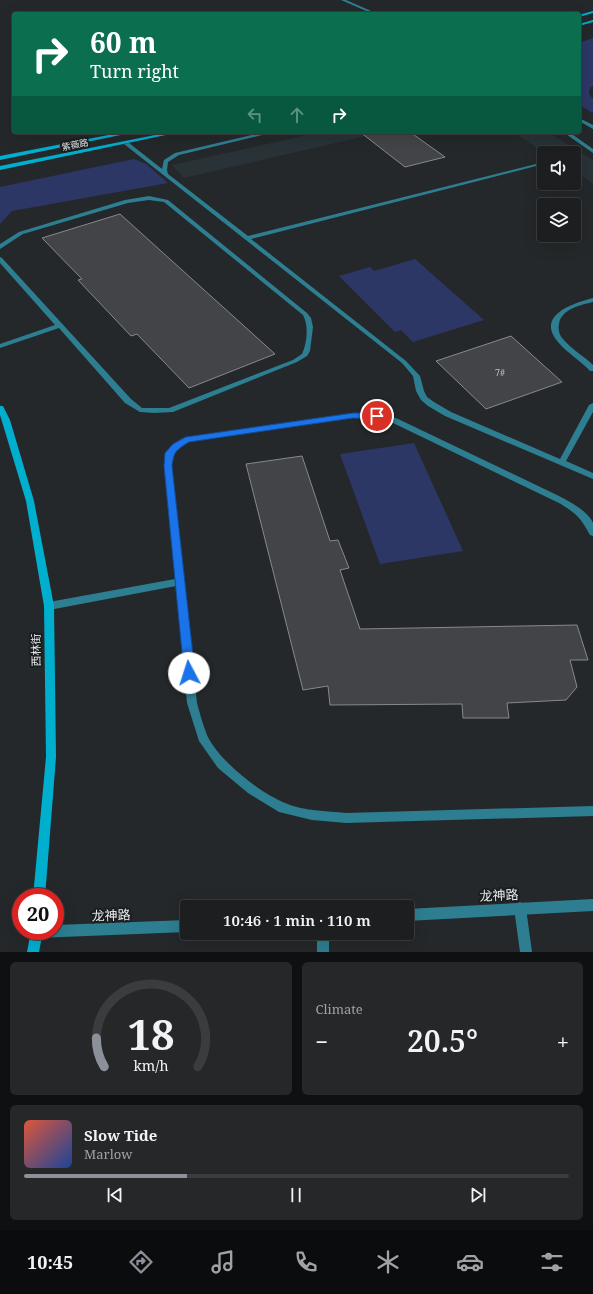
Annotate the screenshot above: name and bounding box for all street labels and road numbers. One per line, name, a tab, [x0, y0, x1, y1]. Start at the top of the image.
street label: 紫薇路	[60, 136, 89, 153]
street label: 西林街	[28, 633, 43, 667]
street label: 龙神路	[479, 885, 519, 905]
street label: 龙神路	[91, 905, 131, 925]

